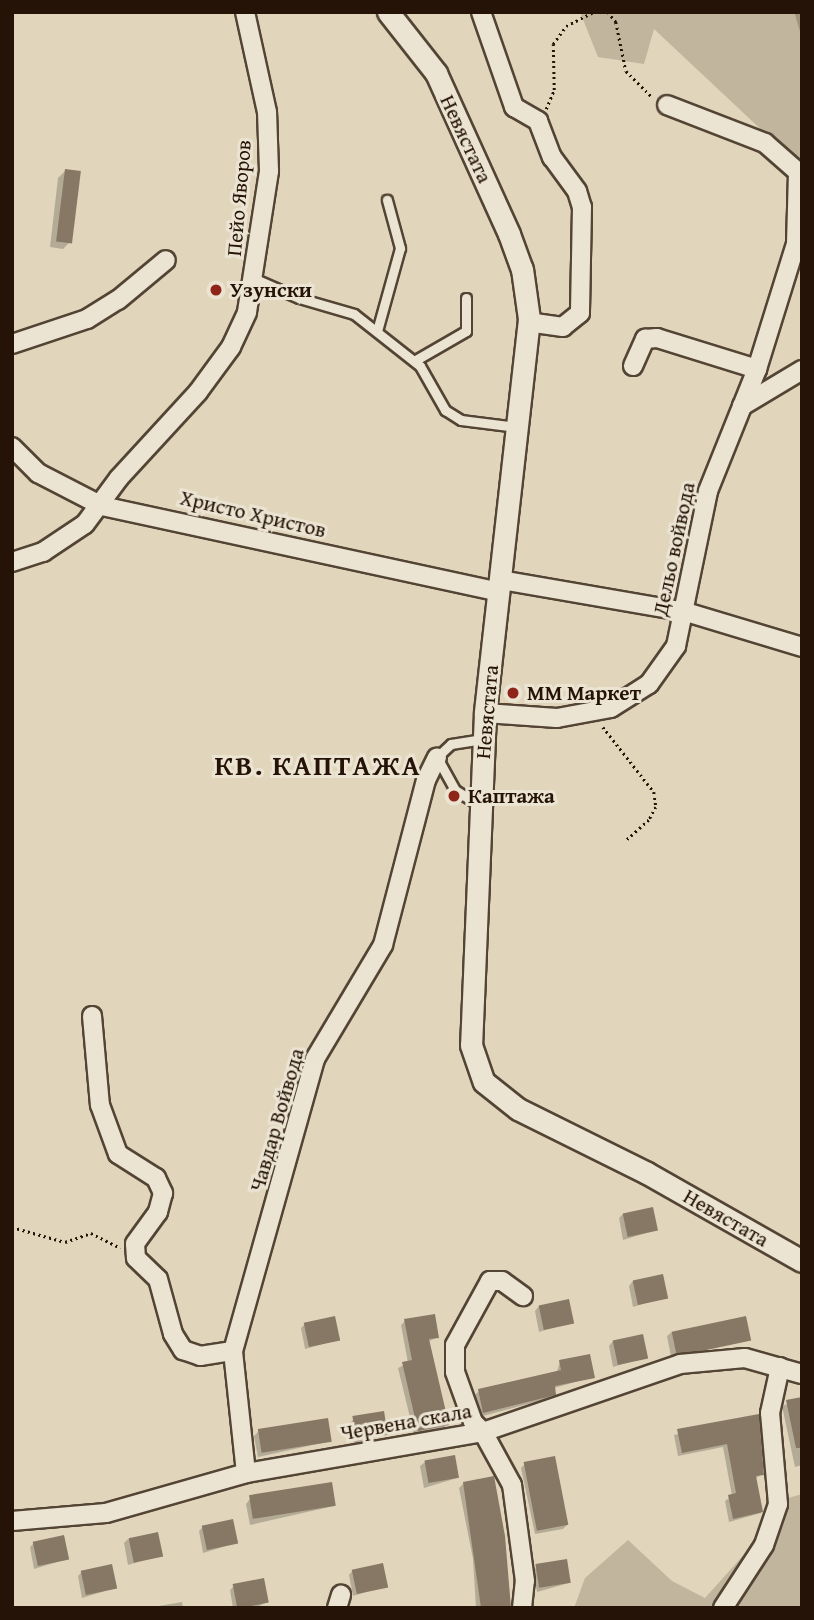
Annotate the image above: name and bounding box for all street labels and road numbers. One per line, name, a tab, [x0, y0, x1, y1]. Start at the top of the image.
street label: Невястата	[435, 91, 497, 187]
street label: Пейо Яворов	[221, 139, 257, 257]
street label: Дельо войвода	[648, 480, 700, 618]
street label: Христо Христов	[178, 485, 328, 543]
street label: Невястата	[470, 664, 504, 760]
street label: Чавдар Войвода	[245, 1045, 309, 1195]
street label: Невястата	[679, 1184, 773, 1252]
street label: Червена скала	[338, 1398, 474, 1446]

